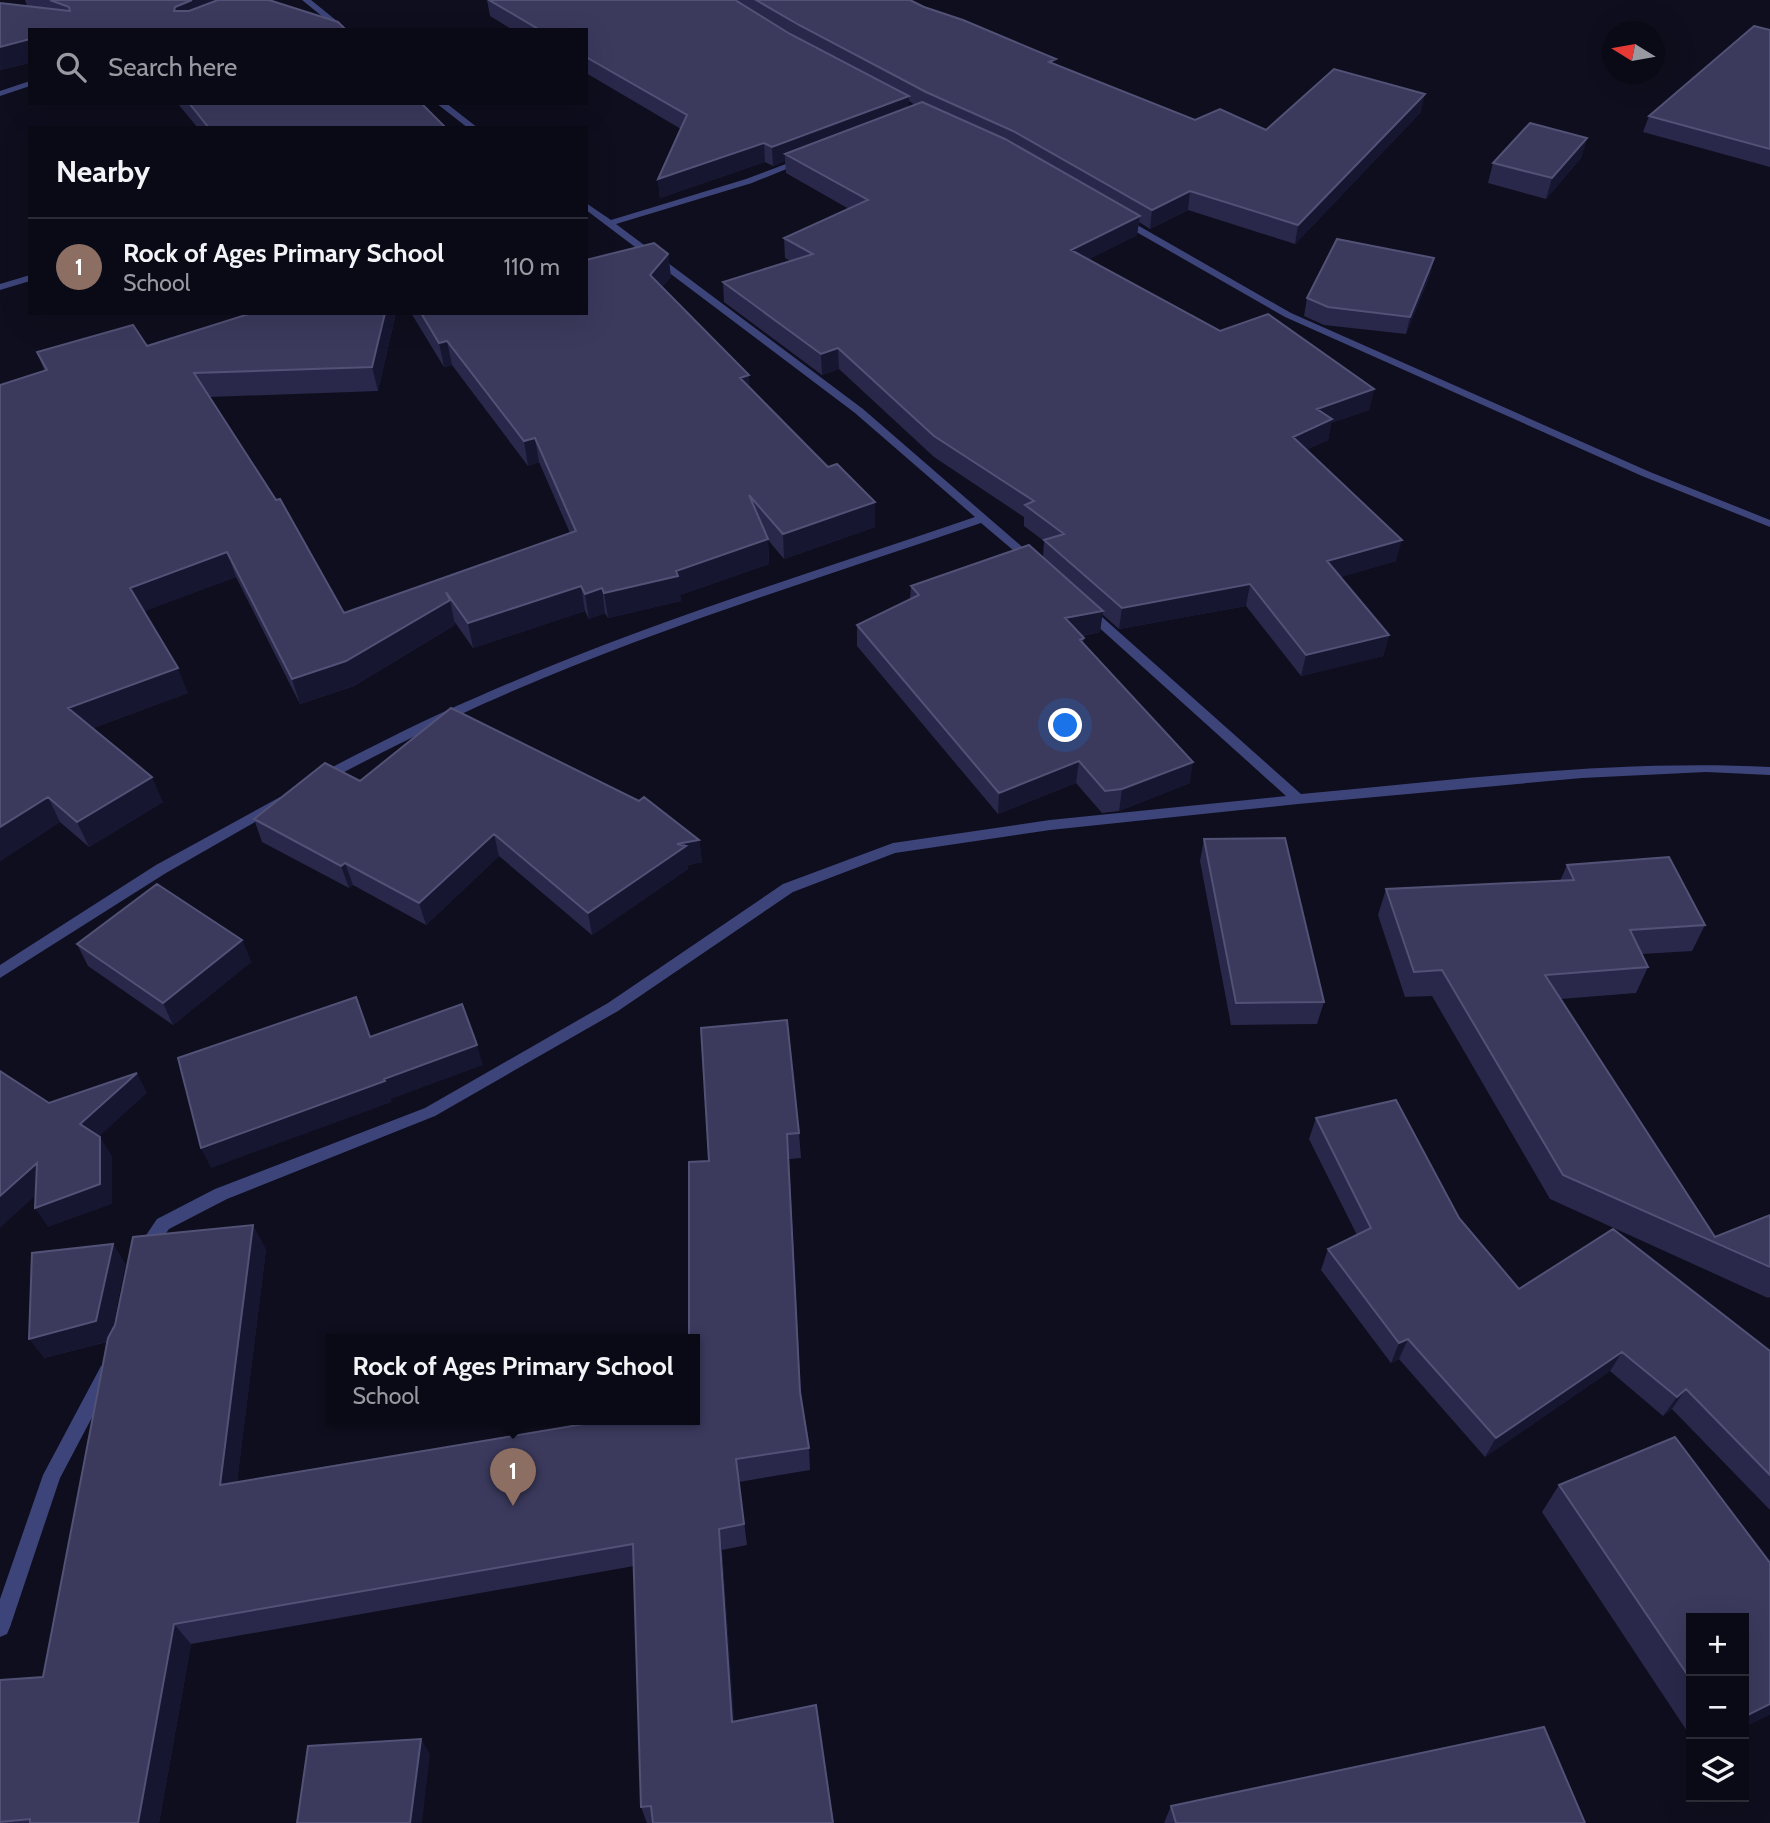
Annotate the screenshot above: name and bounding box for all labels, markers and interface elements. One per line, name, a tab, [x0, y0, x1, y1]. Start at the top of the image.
north arrow	[1602, 21, 1665, 84]
search box	[28, 28, 588, 105]
icon: search	[52, 48, 90, 86]
text: Search here	[108, 51, 237, 83]
text: Nearby	[56, 153, 150, 190]
text: Rock of Ages Primary School	[123, 237, 444, 269]
text: 1	[75, 253, 83, 281]
text: 110 m	[504, 253, 560, 281]
text: School	[123, 269, 190, 297]
your location	[1048, 708, 1082, 742]
popup	[326, 1334, 700, 1425]
text: Rock of Ages Primary School	[352, 1350, 674, 1382]
text: School	[352, 1382, 419, 1410]
pin: 1	[490, 1448, 536, 1506]
map controls	[1686, 1613, 1749, 1802]
button: +	[1686, 1613, 1749, 1676]
button: −	[1686, 1676, 1749, 1739]
button: layers	[1686, 1739, 1749, 1802]

